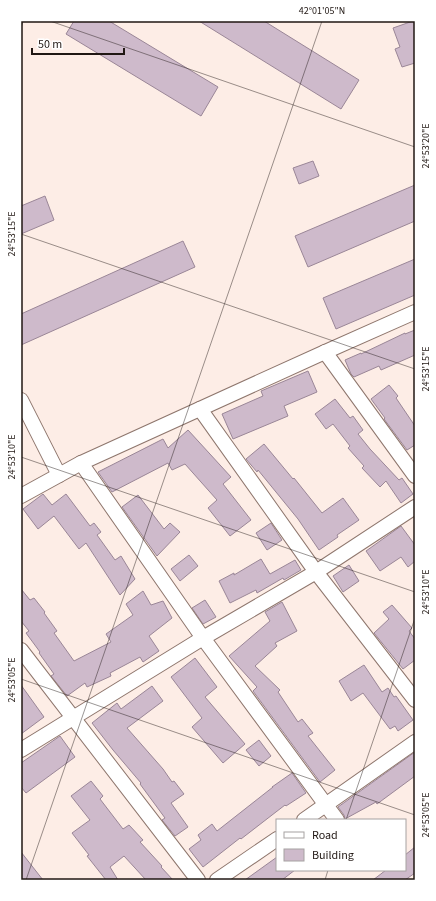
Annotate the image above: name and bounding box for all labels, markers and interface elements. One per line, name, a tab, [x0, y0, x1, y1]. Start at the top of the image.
text: 42°01'05"N	[299, 4, 345, 18]
scale bar	[32, 30, 124, 56]
text: 50 m	[38, 36, 62, 53]
text: 24°53'20"E	[419, 123, 433, 169]
text: 24°53'15"E	[5, 211, 19, 257]
text: 24°53'15"E	[419, 346, 433, 392]
text: 24°53'10"E	[5, 434, 19, 480]
text: 24°53'10"E	[419, 569, 433, 615]
text: 24°53'05"E	[5, 657, 19, 703]
text: 24°53'05"E	[419, 792, 433, 838]
legend	[276, 819, 406, 871]
text: Road	[312, 827, 338, 844]
text: Building	[312, 847, 354, 864]

